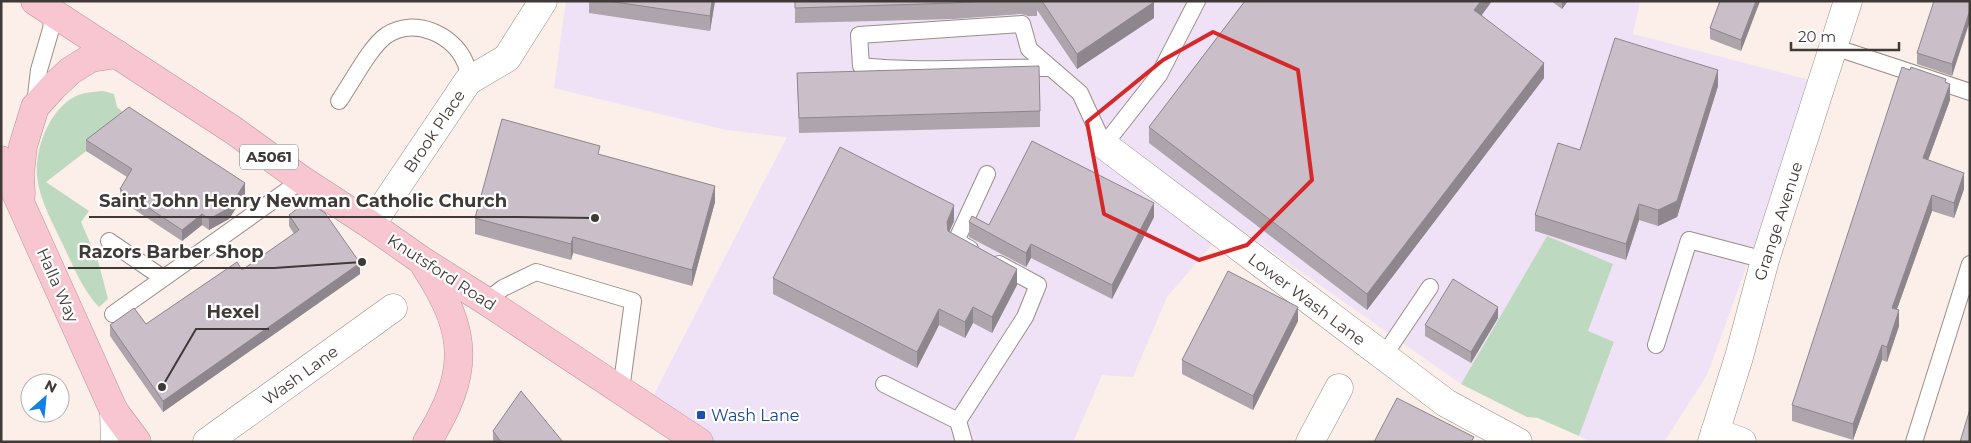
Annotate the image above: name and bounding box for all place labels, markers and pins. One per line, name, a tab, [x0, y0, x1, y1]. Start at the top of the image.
callout: Saint John Henry Newman Catholic Church	[89, 184, 517, 217]
callout: Razors Barber Shop	[68, 235, 274, 268]
callout: Hexel	[196, 296, 269, 329]
place label: Wash Lane	[711, 406, 800, 425]
marker: Wash Lane	[695, 409, 707, 421]

